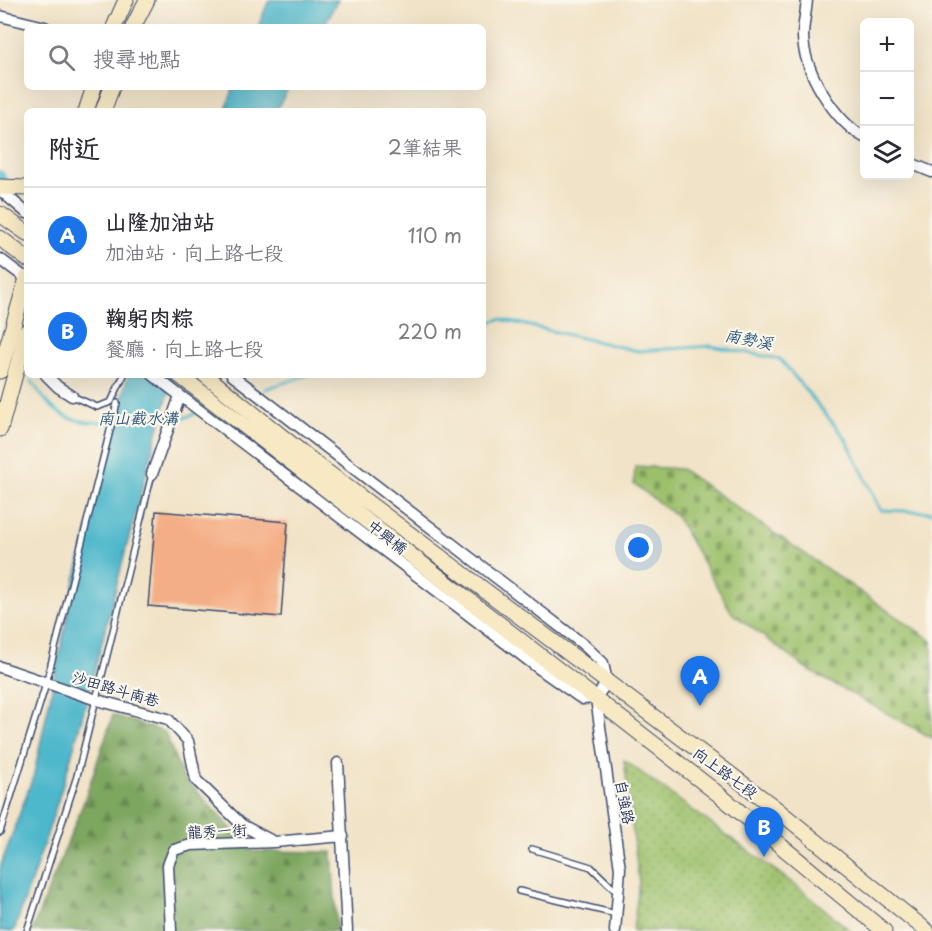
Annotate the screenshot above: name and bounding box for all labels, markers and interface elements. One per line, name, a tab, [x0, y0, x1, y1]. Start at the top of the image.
map controls	[860, 18, 914, 180]
button: +	[860, 18, 914, 72]
search box	[24, 24, 486, 90]
icon: search	[45, 41, 78, 74]
text: 搜尋地點	[93, 41, 181, 74]
button: −	[860, 72, 914, 126]
button: layers	[860, 126, 914, 180]
text: 附近	[48, 128, 100, 167]
text: 2筆結果	[388, 132, 462, 162]
text: 山隆加油站	[105, 204, 215, 237]
text: A	[60, 220, 75, 250]
text: 110 m	[408, 220, 462, 250]
text: 加油站 · 向上路七段	[105, 237, 284, 267]
text: 鞠躬肉粽	[105, 300, 193, 333]
text: B	[61, 316, 74, 346]
text: 220 m	[398, 316, 462, 346]
water label: 南勢溪	[723, 322, 776, 355]
text: 餐廳 · 向上路七段	[105, 333, 264, 363]
water label: 南山截水溝	[98, 405, 180, 429]
street label: 中興橋	[363, 513, 413, 559]
your location	[624, 533, 653, 562]
pin: A	[680, 656, 720, 706]
street label: 沙田路斗南巷	[70, 665, 162, 711]
street label: 向上路七段	[689, 741, 763, 803]
street label: 自強路	[610, 778, 642, 826]
pin: B	[744, 808, 783, 857]
street label: 龍秀一街	[186, 817, 248, 843]

